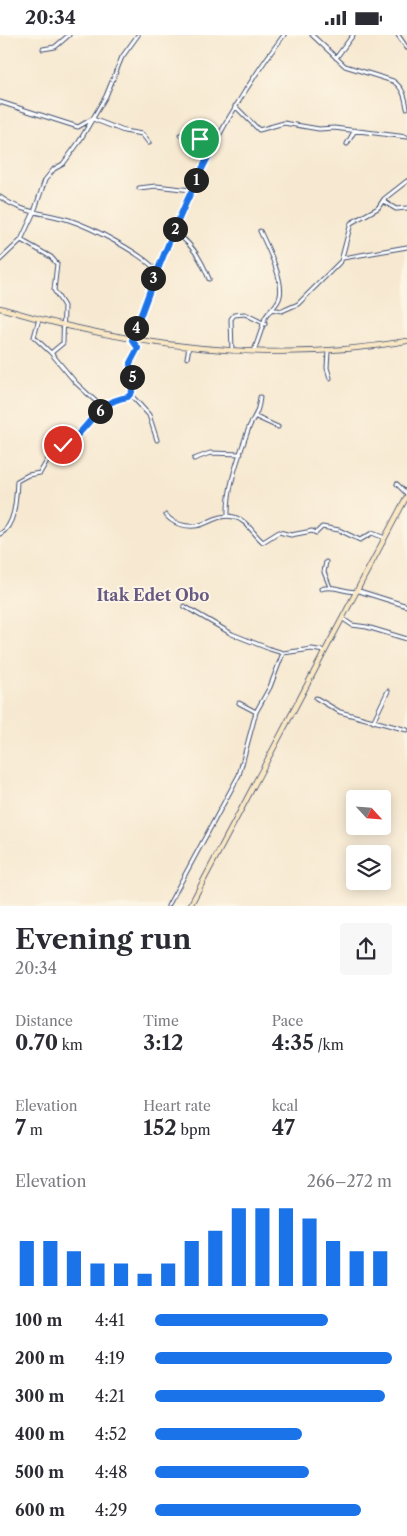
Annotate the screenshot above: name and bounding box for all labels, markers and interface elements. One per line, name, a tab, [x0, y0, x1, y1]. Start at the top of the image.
text: 20:34	[25, 6, 76, 29]
pin	[179, 118, 221, 160]
icon: arrive	[186, 125, 214, 153]
pin: 1	[184, 167, 208, 193]
text: 1	[193, 171, 200, 189]
pin: 2	[162, 217, 188, 241]
text: 2	[171, 220, 180, 238]
pin: 3	[140, 265, 166, 291]
text: 3	[150, 269, 157, 287]
pin: 4	[124, 315, 148, 341]
text: 4	[132, 319, 141, 337]
pin: 5	[120, 365, 144, 389]
text: 5	[129, 368, 136, 386]
pin: 6	[88, 399, 112, 423]
text: 6	[96, 402, 105, 420]
pin	[42, 424, 84, 466]
icon: check	[49, 431, 77, 459]
district label: Itak Edet Obo	[97, 585, 209, 605]
north arrow	[346, 790, 391, 835]
map controls	[346, 790, 391, 890]
button: layers	[346, 845, 391, 890]
text: Evening run	[15, 922, 191, 956]
button: share	[340, 923, 392, 975]
text: 20:34	[15, 958, 57, 978]
text: Distance	[15, 1012, 73, 1030]
text: Time	[143, 1012, 179, 1030]
text: Pace	[272, 1012, 303, 1030]
text: 0.70	[15, 1030, 58, 1055]
text: 3:12	[143, 1030, 183, 1055]
text: 4:35	[272, 1030, 314, 1055]
text: km	[58, 1036, 83, 1054]
text: /km	[314, 1036, 344, 1054]
text: Elevation	[15, 1097, 78, 1115]
text: Heart rate	[143, 1097, 211, 1115]
text: kcal	[272, 1097, 298, 1115]
text: 7	[15, 1115, 26, 1140]
text: 152	[143, 1115, 177, 1140]
text: 47	[272, 1115, 295, 1140]
text: m	[26, 1121, 43, 1139]
text: bpm	[177, 1121, 211, 1139]
text: Elevation	[15, 1171, 86, 1191]
text: 266–272 m	[307, 1171, 392, 1191]
text: 100 m	[15, 1310, 62, 1330]
text: 4:41	[95, 1310, 125, 1330]
text: 200 m	[15, 1348, 65, 1368]
text: 4:19	[95, 1348, 125, 1368]
text: 300 m	[15, 1386, 64, 1406]
text: 4:21	[95, 1386, 125, 1406]
text: 400 m	[15, 1424, 65, 1444]
text: 4:52	[95, 1424, 127, 1444]
text: 500 m	[15, 1462, 64, 1482]
text: 4:48	[95, 1462, 127, 1482]
text: 600 m	[15, 1500, 65, 1520]
text: 4:29	[95, 1500, 127, 1520]

